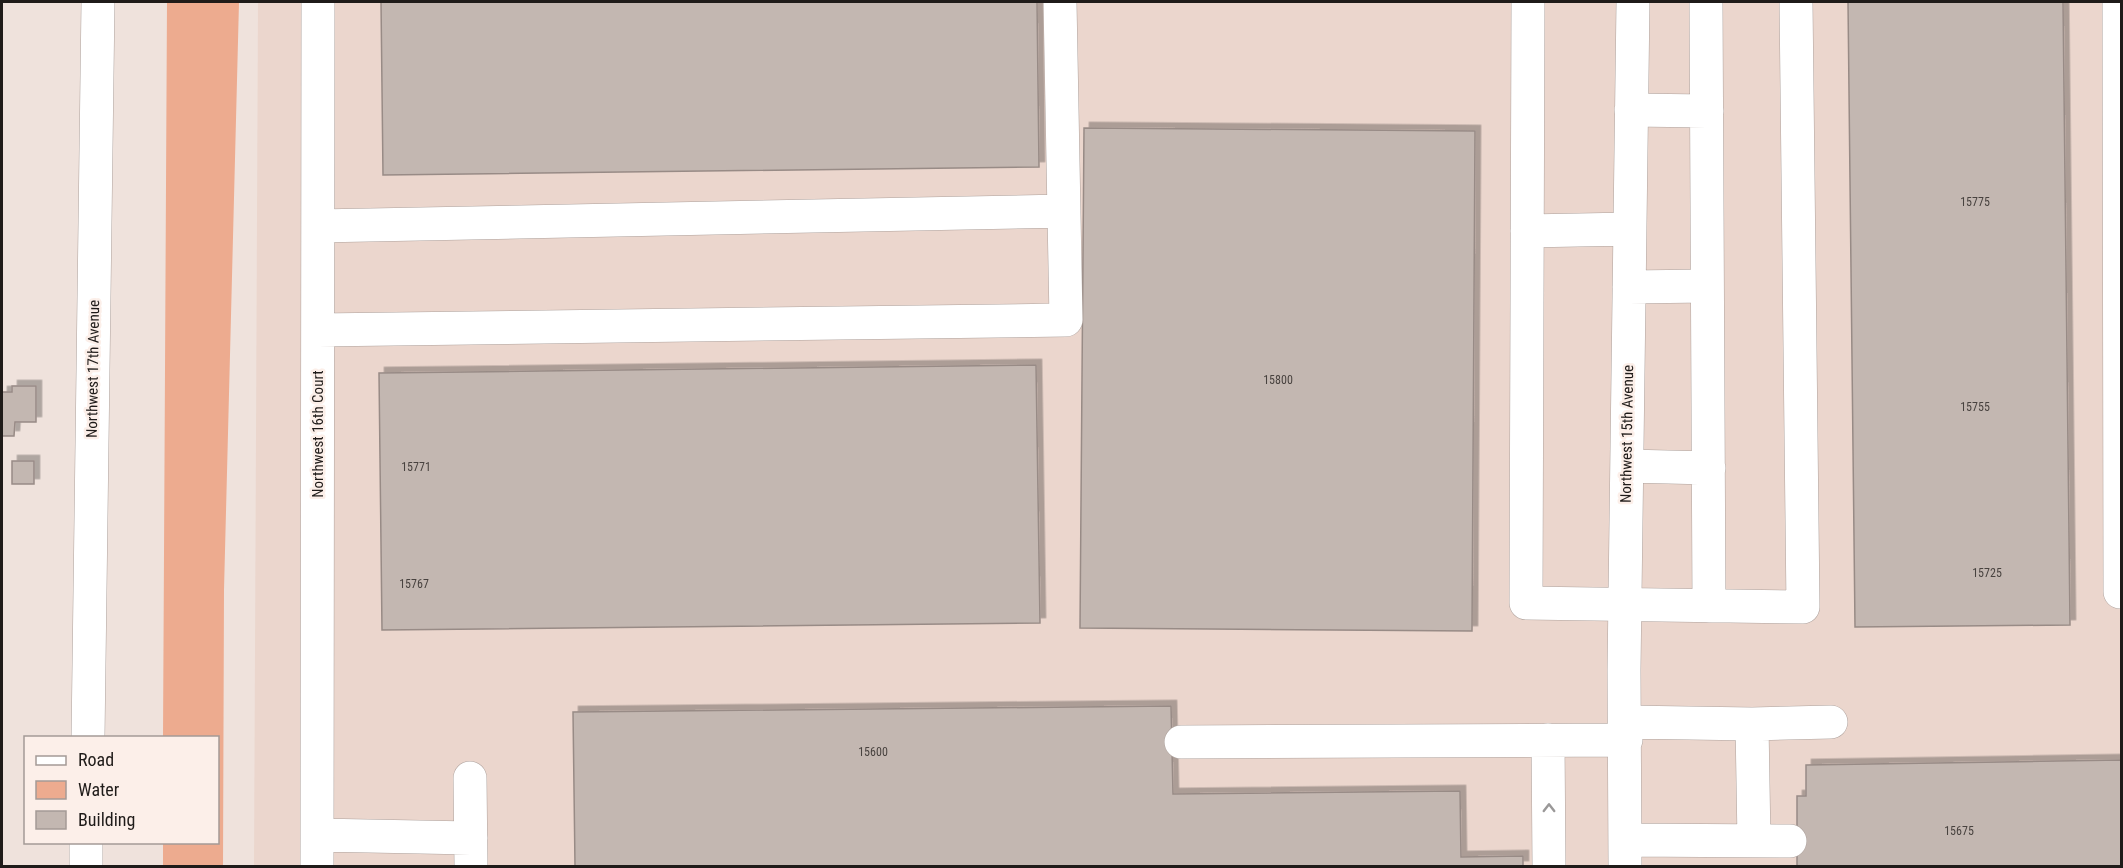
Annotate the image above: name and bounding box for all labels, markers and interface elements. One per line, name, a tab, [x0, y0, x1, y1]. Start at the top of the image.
house number: 15775	[1960, 195, 1990, 209]
street label: Northwest 17th Avenue	[83, 300, 103, 438]
street label: Northwest 15th Avenue	[1617, 365, 1637, 503]
street label: Northwest 16th Court	[309, 370, 327, 498]
house number: 15800	[1263, 373, 1293, 387]
house number: 15755	[1960, 400, 1990, 414]
house number: 15771	[401, 460, 431, 474]
house number: 15725	[1972, 566, 2002, 580]
house number: 15767	[399, 577, 429, 591]
legend	[24, 736, 219, 844]
house number: 15600	[858, 745, 888, 759]
text: Road	[78, 749, 114, 770]
text: Water	[78, 779, 120, 800]
one-way arrow	[1543, 804, 1555, 813]
text: Building	[78, 809, 135, 830]
house number: 15675	[1944, 824, 1974, 838]

